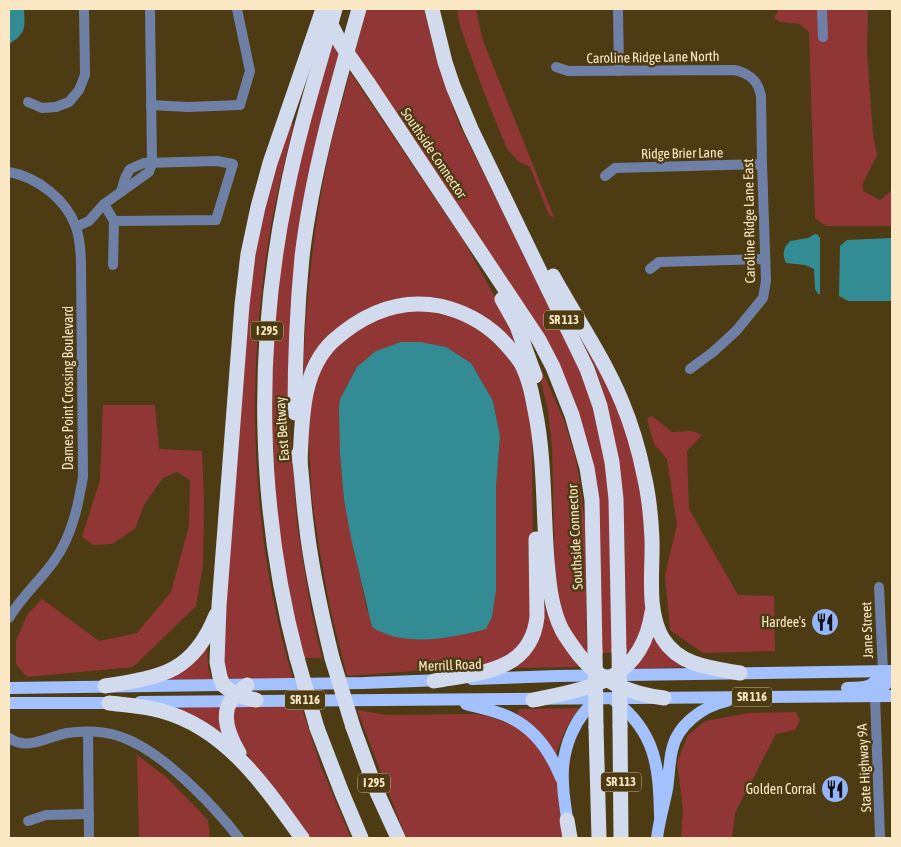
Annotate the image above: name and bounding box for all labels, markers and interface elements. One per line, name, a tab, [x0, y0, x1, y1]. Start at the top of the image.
street label: Caroline Ridge Lane North	[586, 48, 720, 66]
street label: Southside Connector	[398, 105, 471, 202]
street label: Ridge Brier Lane	[641, 144, 723, 162]
street label: Caroline Ridge Lane East	[740, 158, 758, 284]
street label: Dames Point Crossing Boulevard	[60, 306, 76, 470]
road number: SR 113	[544, 310, 584, 330]
road number: I 295	[251, 322, 283, 341]
street label: East Beltway	[272, 396, 292, 462]
street label: Southside Connector	[564, 483, 586, 590]
street label: Jane Street	[858, 601, 876, 659]
restaurant icon: Hardee's	[810, 607, 840, 637]
place label: Hardee's	[761, 614, 806, 630]
street label: Merrill Road	[418, 656, 482, 674]
road number: SR 116	[732, 688, 772, 706]
road number: SR 116	[285, 690, 325, 710]
street label: State Highway 9A	[854, 723, 874, 813]
road number: SR 113	[601, 772, 641, 792]
road number: I 295	[358, 774, 390, 792]
restaurant icon: Golden Corral	[820, 774, 850, 804]
place label: Golden Corral	[746, 781, 816, 797]

